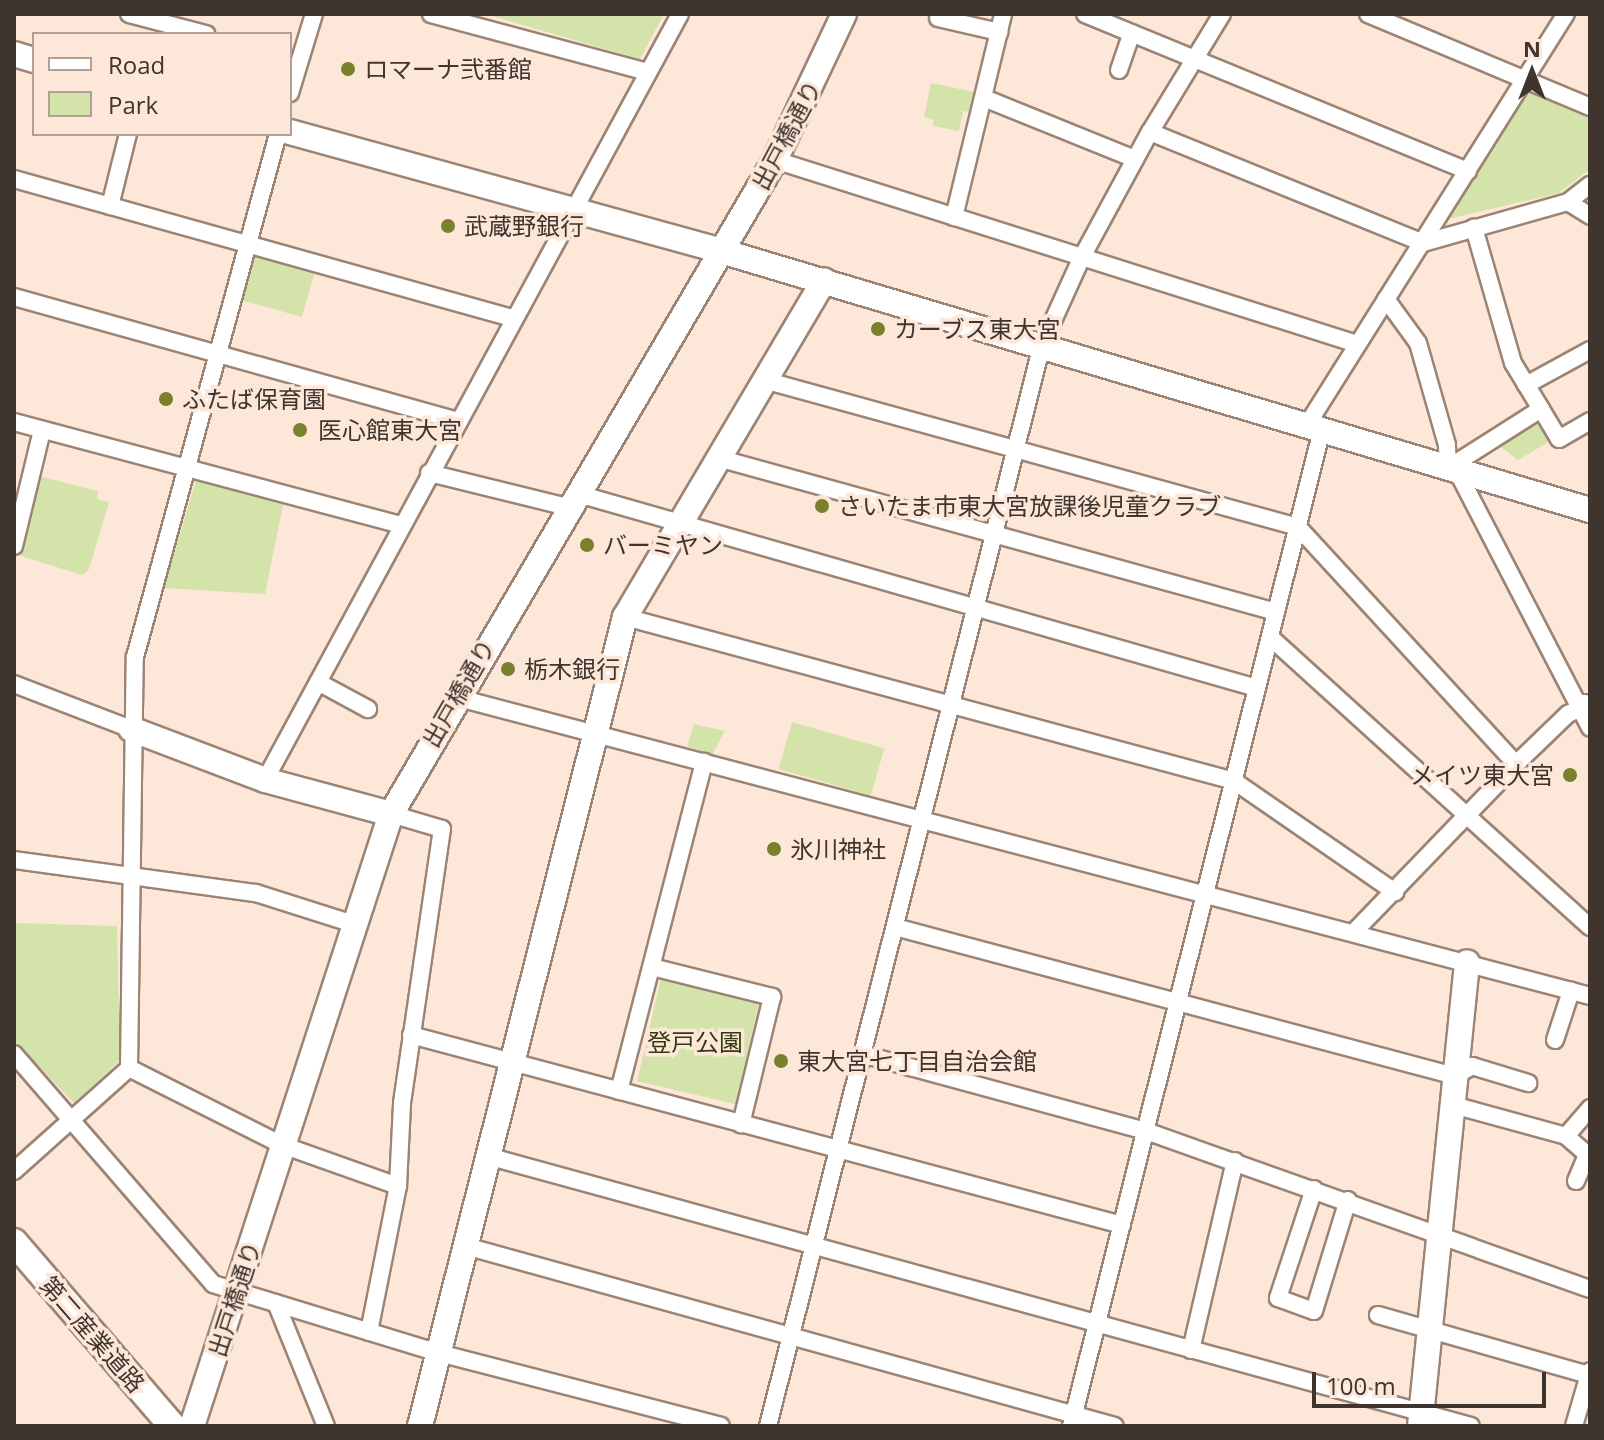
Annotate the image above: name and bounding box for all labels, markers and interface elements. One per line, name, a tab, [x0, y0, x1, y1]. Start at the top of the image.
legend	[32, 32, 292, 136]
north arrow	[1492, 32, 1572, 112]
text: N	[1523, 33, 1541, 63]
text: Road	[108, 48, 165, 81]
place label: ロマーナ弐番館	[364, 55, 532, 83]
marker: ロマーナ弐番館	[339, 60, 357, 78]
street label: 出戸橋通り	[745, 75, 827, 195]
text: Park	[108, 88, 158, 121]
place label: 武蔵野銀行	[464, 212, 584, 240]
marker: 武蔵野銀行	[439, 217, 457, 235]
place label: カーブス東大宮	[894, 315, 1062, 343]
marker: カーブス東大宮	[869, 320, 887, 338]
place label: ふたば保育園	[182, 385, 326, 413]
marker: ふたば保育園	[157, 390, 175, 408]
place label: 医心館東大宮	[318, 416, 462, 444]
marker: 医心館東大宮	[289, 419, 311, 441]
place label: さいたま市東大宮放課後児童クラブ	[838, 492, 1222, 520]
marker: さいたま市東大宮放課後児童クラブ	[813, 497, 831, 515]
place label: バーミヤン	[603, 531, 723, 559]
marker: バーミヤン	[578, 536, 596, 554]
street label: 出戸橋通り	[416, 634, 500, 752]
place label: 栃木銀行	[524, 655, 620, 683]
marker: 栃木銀行	[499, 660, 517, 678]
place label: メイツ東大宮	[1410, 761, 1554, 789]
marker: メイツ東大宮	[1561, 766, 1579, 784]
place label: 氷川神社	[790, 835, 886, 863]
marker: 氷川神社	[765, 840, 783, 858]
park label: 登戸公園	[647, 1028, 743, 1056]
place label: 東大宮七丁目自治会館	[797, 1047, 1037, 1075]
marker: 東大宮七丁目自治会館	[772, 1052, 790, 1070]
street label: 出戸橋通り	[202, 1237, 266, 1361]
street label: 第二産業道路	[35, 1270, 151, 1398]
scale bar	[1316, 1356, 1550, 1406]
text: 100 m	[1326, 1369, 1396, 1402]

